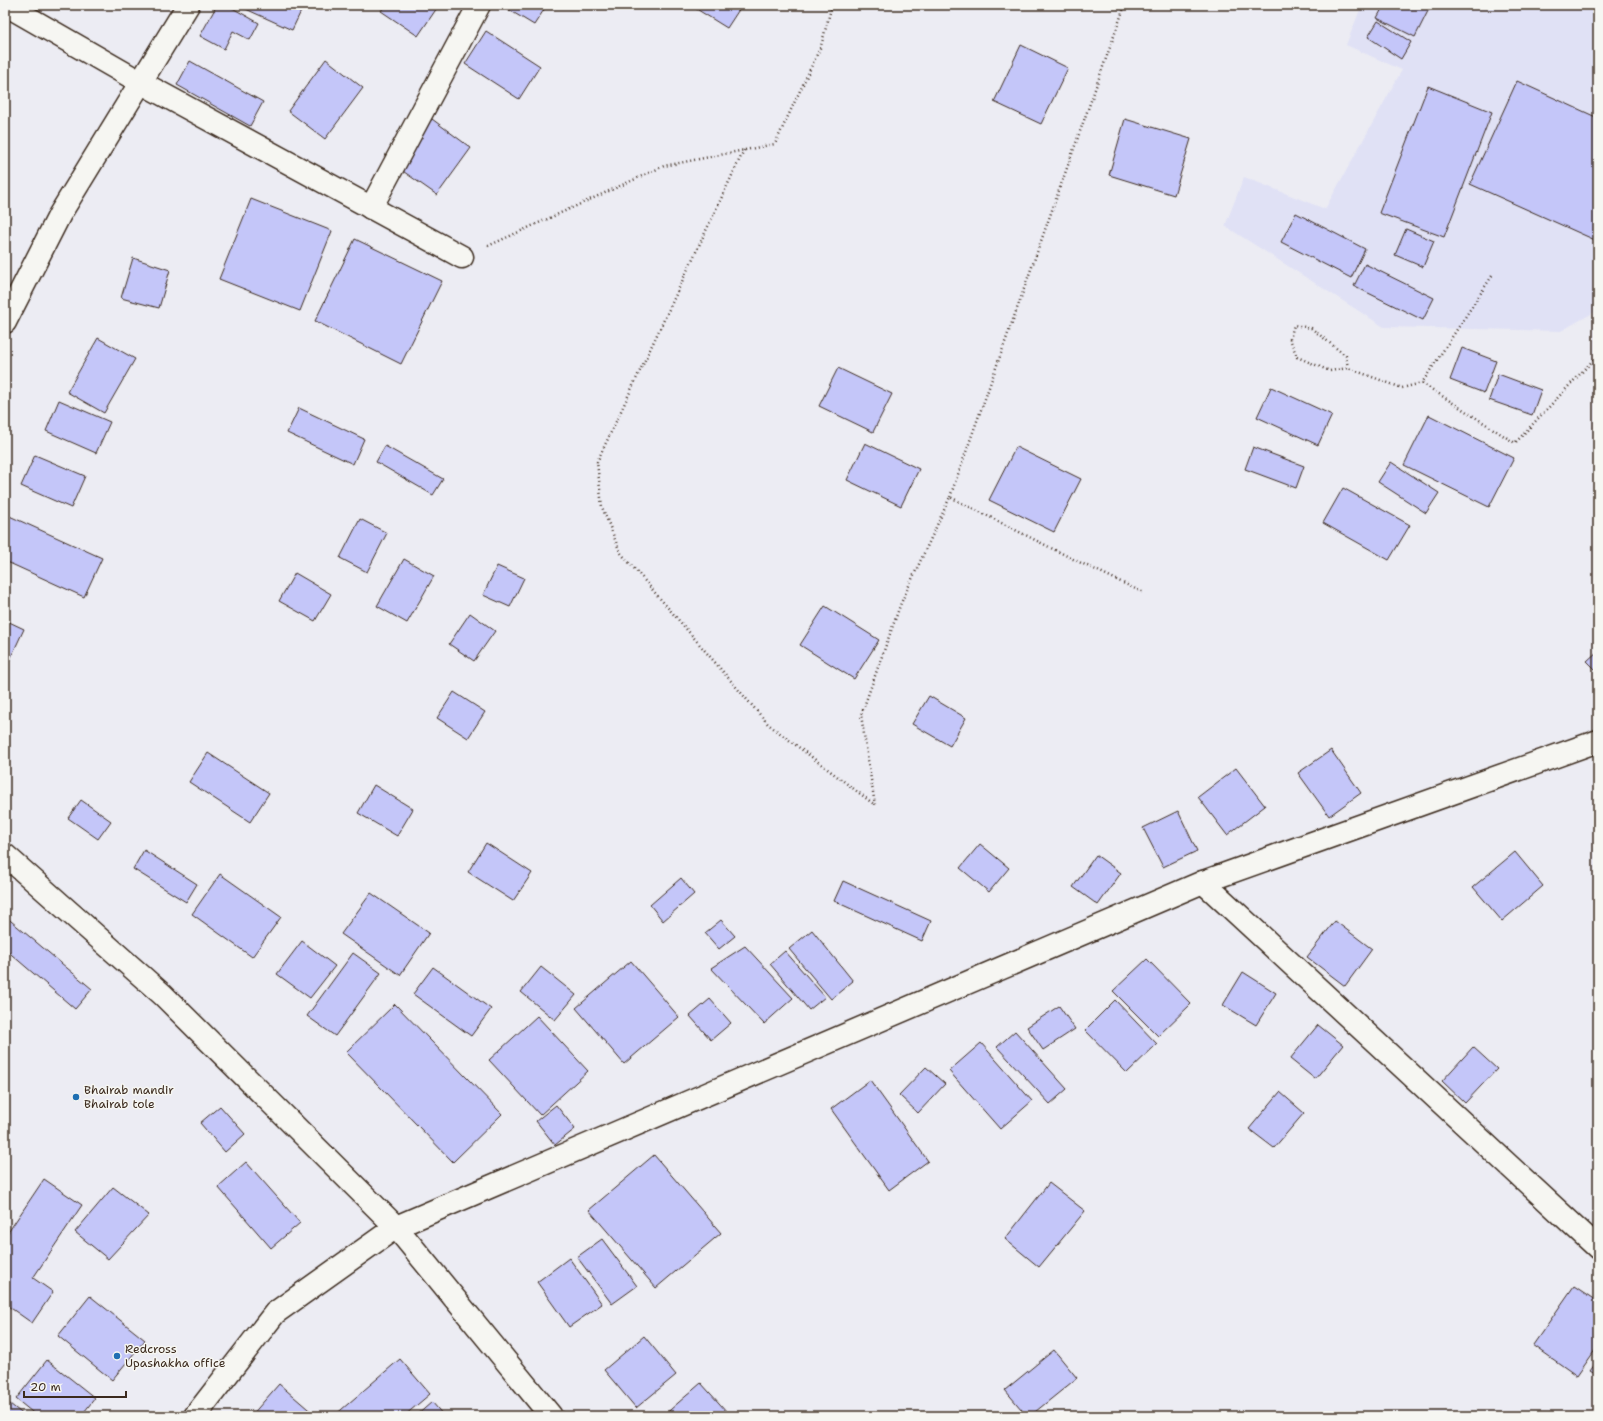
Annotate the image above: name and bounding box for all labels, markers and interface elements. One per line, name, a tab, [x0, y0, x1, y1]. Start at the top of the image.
place label: Bhairab mandir Bhairab tole	[84, 1082, 174, 1112]
marker: Bhairab mandir Bhairab tole	[71, 1092, 81, 1102]
place label: Redcross Upashakha office	[125, 1341, 226, 1371]
marker: Redcross Upashakha office	[112, 1351, 122, 1361]
scale bar	[24, 1373, 126, 1399]
text: 20 m	[30, 1379, 61, 1395]

